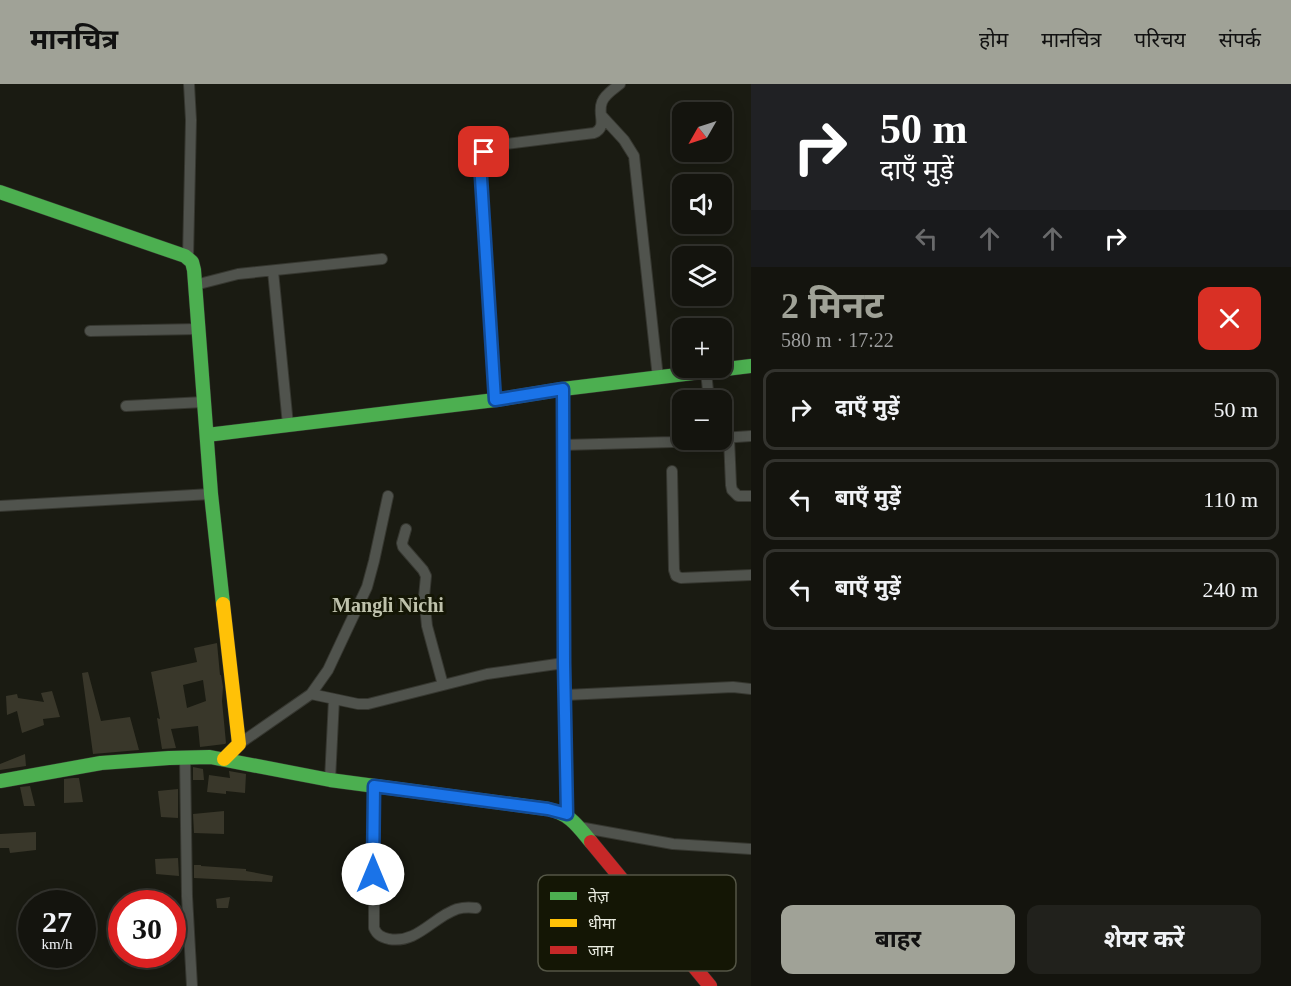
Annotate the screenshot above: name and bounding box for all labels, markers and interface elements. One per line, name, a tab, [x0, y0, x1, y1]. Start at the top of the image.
text: मानचित्र	[30, 24, 118, 55]
text: होम	[979, 28, 1008, 52]
text: मानचित्र	[1041, 28, 1101, 52]
text: परिचय	[1134, 28, 1186, 52]
text: संपर्क	[1219, 28, 1261, 52]
north arrow	[672, 102, 732, 162]
map controls	[672, 102, 732, 450]
text: 50 m	[880, 106, 968, 152]
icon: right	[781, 108, 859, 186]
pin	[458, 126, 509, 177]
icon: arrive	[467, 135, 500, 168]
text: दाएँ मुड़ें	[880, 155, 954, 185]
button: sound	[672, 174, 732, 234]
icon: left	[910, 222, 943, 255]
icon: ahead	[973, 222, 1006, 255]
icon: ahead	[1036, 222, 1069, 255]
icon: right	[1099, 222, 1132, 255]
button: layers	[672, 246, 732, 306]
text: 2 मिनट	[781, 286, 884, 326]
button: close	[1198, 287, 1261, 350]
button: +	[672, 318, 732, 378]
text: 580 m · 17:22	[781, 329, 894, 351]
button: −	[672, 390, 732, 450]
icon: right	[784, 393, 817, 426]
text: दाएँ मुड़ें	[835, 395, 900, 420]
text: 50 m	[1213, 397, 1258, 422]
icon: left	[784, 483, 817, 516]
text: बाएँ मुड़ें	[835, 485, 901, 510]
text: 110 m	[1203, 487, 1258, 512]
icon: left	[784, 573, 817, 606]
text: बाएँ मुड़ें	[835, 575, 901, 600]
text: 240 m	[1202, 577, 1258, 602]
district label: Mangli Nichi	[332, 594, 444, 617]
position arrow	[341, 842, 405, 906]
legend	[538, 875, 736, 971]
text: तेज़	[588, 887, 610, 905]
speed limit sign: 30	[108, 890, 186, 968]
text: 27	[42, 905, 72, 938]
button: बाहर	[781, 905, 1015, 974]
button: शेयर करें	[1027, 905, 1261, 974]
text: धीमा	[588, 915, 617, 932]
text: km/h	[42, 936, 72, 952]
text: जाम	[588, 942, 614, 959]

